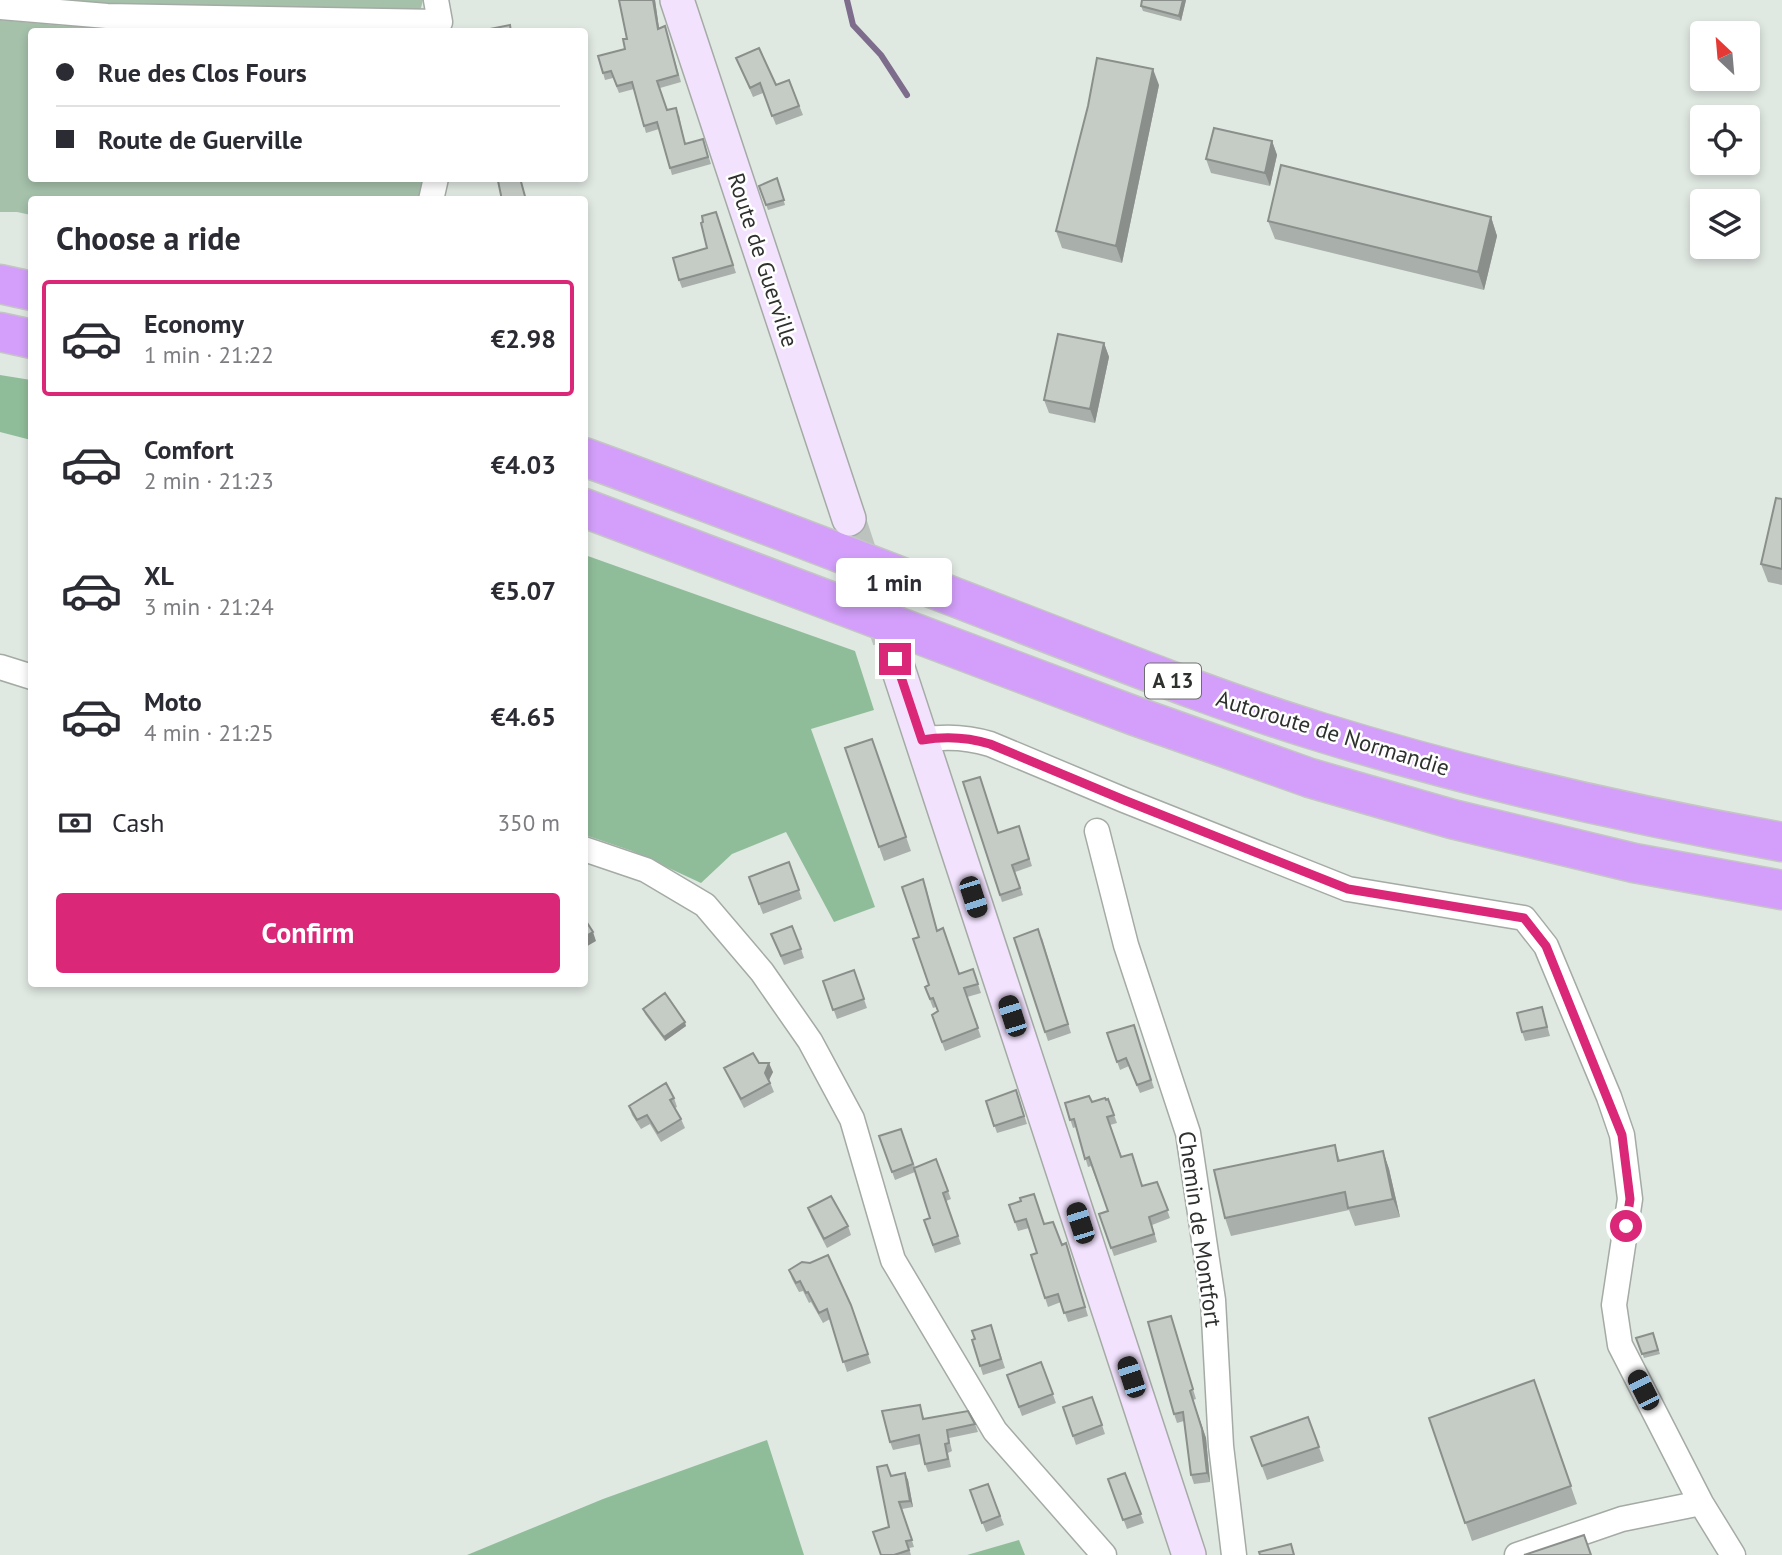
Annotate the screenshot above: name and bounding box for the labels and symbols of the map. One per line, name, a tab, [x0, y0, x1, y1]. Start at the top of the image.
north arrow	[1690, 21, 1760, 91]
street label: Route de Guerville	[722, 169, 805, 351]
callout: 1 min	[837, 558, 953, 606]
route end	[879, 643, 911, 675]
road number: A 13	[1145, 664, 1201, 698]
street label: Autoroute de Normandie	[1213, 683, 1453, 782]
car	[957, 874, 990, 920]
car	[996, 993, 1029, 1039]
street label: Chemin de Montfort	[1172, 1129, 1229, 1329]
car	[1064, 1200, 1097, 1246]
route start	[1610, 1210, 1642, 1242]
car	[1115, 1354, 1148, 1400]
car	[1625, 1367, 1662, 1413]

